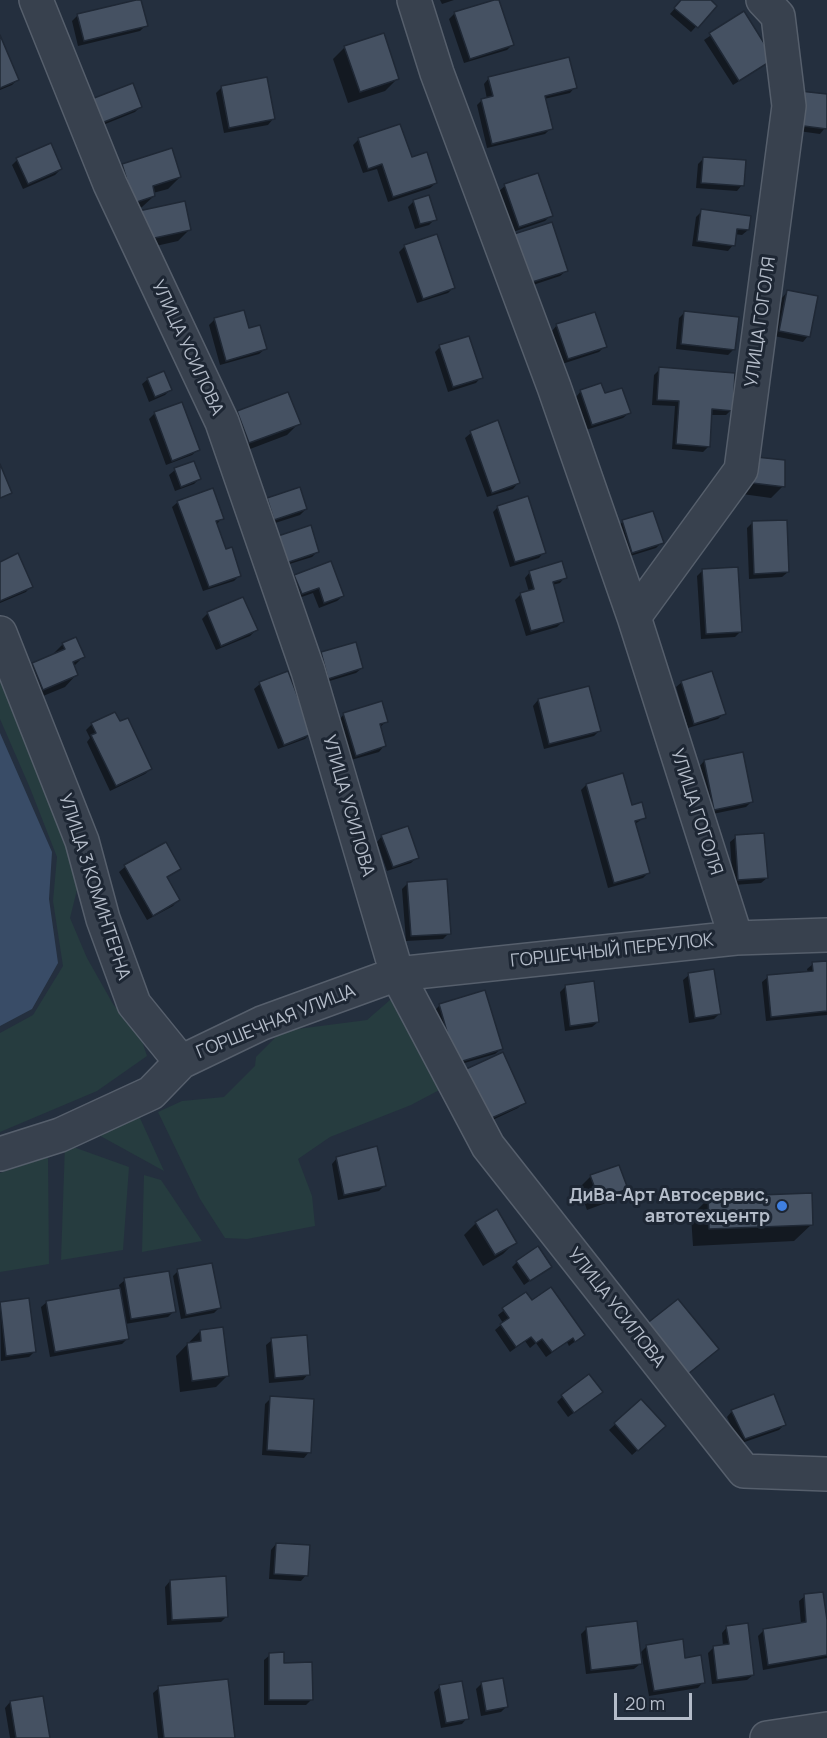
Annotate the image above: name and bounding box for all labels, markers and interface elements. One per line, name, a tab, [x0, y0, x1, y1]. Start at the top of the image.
street label: УЛИЦА ГОГОЛЯ	[741, 255, 781, 389]
street label: УЛИЦА УСИЛОВА	[146, 277, 228, 419]
street label: УЛИЦА УСИЛОВА	[317, 733, 379, 879]
street label: УЛИЦА ГОГОЛЯ	[665, 746, 727, 878]
street label: УЛИЦА 3 КОМИНТЕРНА	[54, 791, 134, 983]
street label: ГОРШЕЧНЫЙ ПЕРЕУЛОК	[509, 930, 715, 972]
street label: ГОРШЕЧНАЯ УЛИЦА	[193, 980, 359, 1064]
place label: ДиВа-Арт Автосервис, автотехцентр	[569, 1185, 770, 1228]
marker: ДиВа-Арт Автосервис, автотехцентр	[775, 1199, 789, 1213]
street label: УЛИЦА УСИЛОВА	[562, 1244, 670, 1372]
scale bar	[617, 1681, 695, 1719]
text: 20 m	[625, 1691, 665, 1715]

